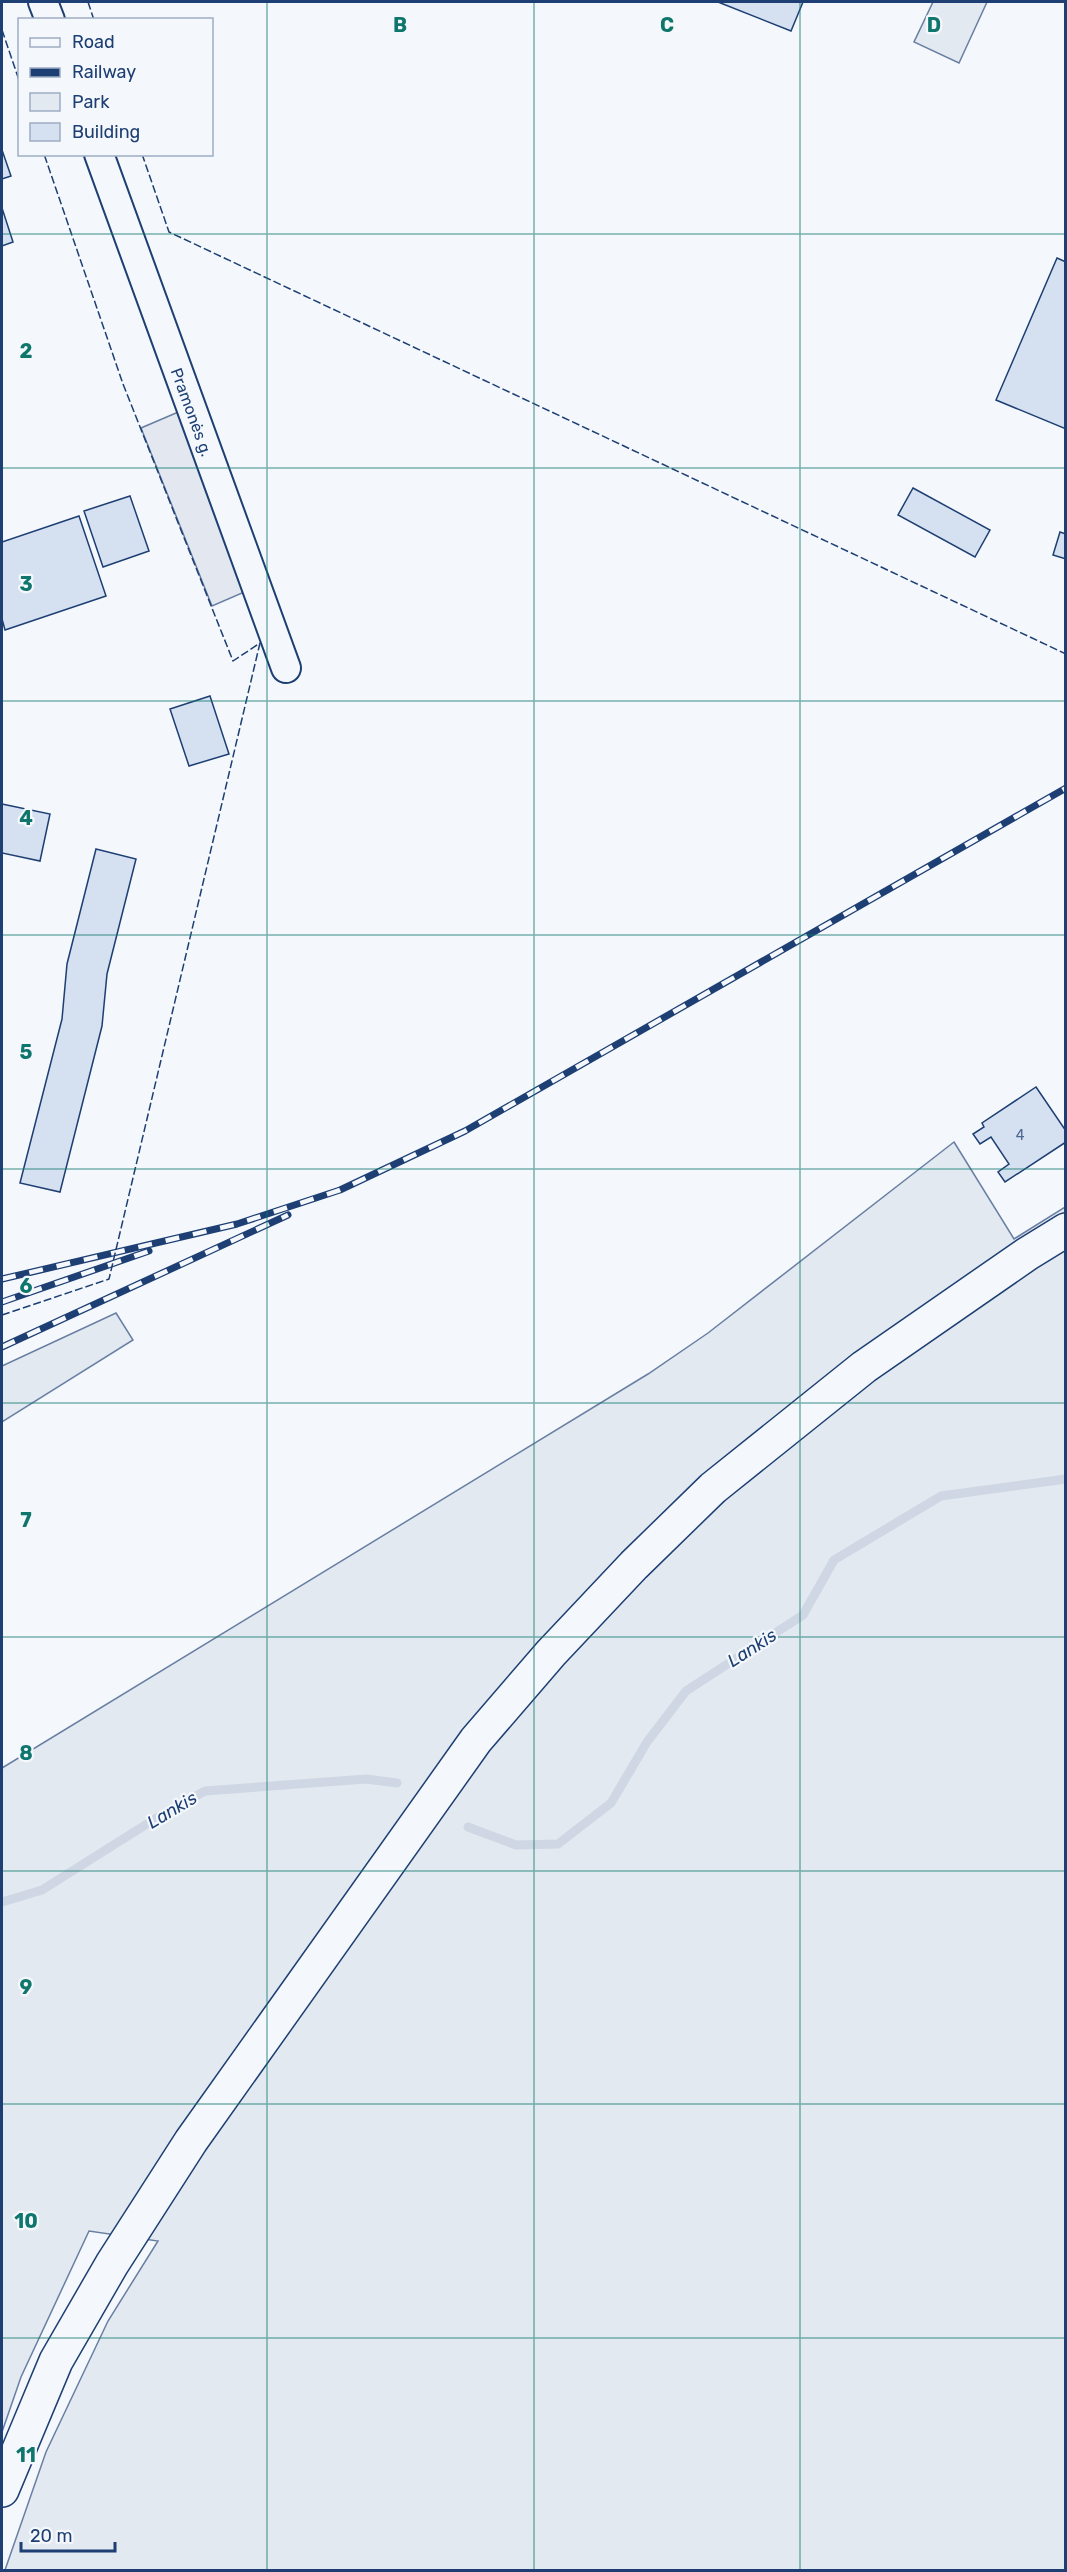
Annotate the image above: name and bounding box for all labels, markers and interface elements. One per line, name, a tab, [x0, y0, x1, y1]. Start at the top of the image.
text: B	[393, 13, 407, 37]
text: C	[660, 13, 674, 37]
text: D	[927, 13, 941, 37]
legend	[18, 18, 213, 156]
text: Road	[72, 31, 115, 53]
text: Railway	[72, 61, 136, 83]
text: Park	[72, 91, 110, 113]
text: Building	[72, 121, 140, 143]
text: 2	[20, 339, 33, 363]
street label: Pramonės g.	[167, 365, 216, 459]
text: 3	[19, 572, 33, 596]
text: 4	[19, 806, 33, 830]
text: 5	[20, 1040, 33, 1064]
house number: 4	[1016, 1127, 1025, 1144]
text: 6	[19, 1274, 33, 1298]
text: 7	[20, 1508, 32, 1532]
water label: Lankis	[723, 1624, 781, 1672]
text: 8	[19, 1741, 33, 1765]
water label: Lankis	[143, 1787, 201, 1833]
text: 9	[20, 1975, 33, 1999]
text: 10	[14, 2209, 38, 2233]
text: 11	[16, 2443, 36, 2467]
scale bar	[21, 2515, 116, 2553]
text: 20 m	[30, 2525, 72, 2547]

